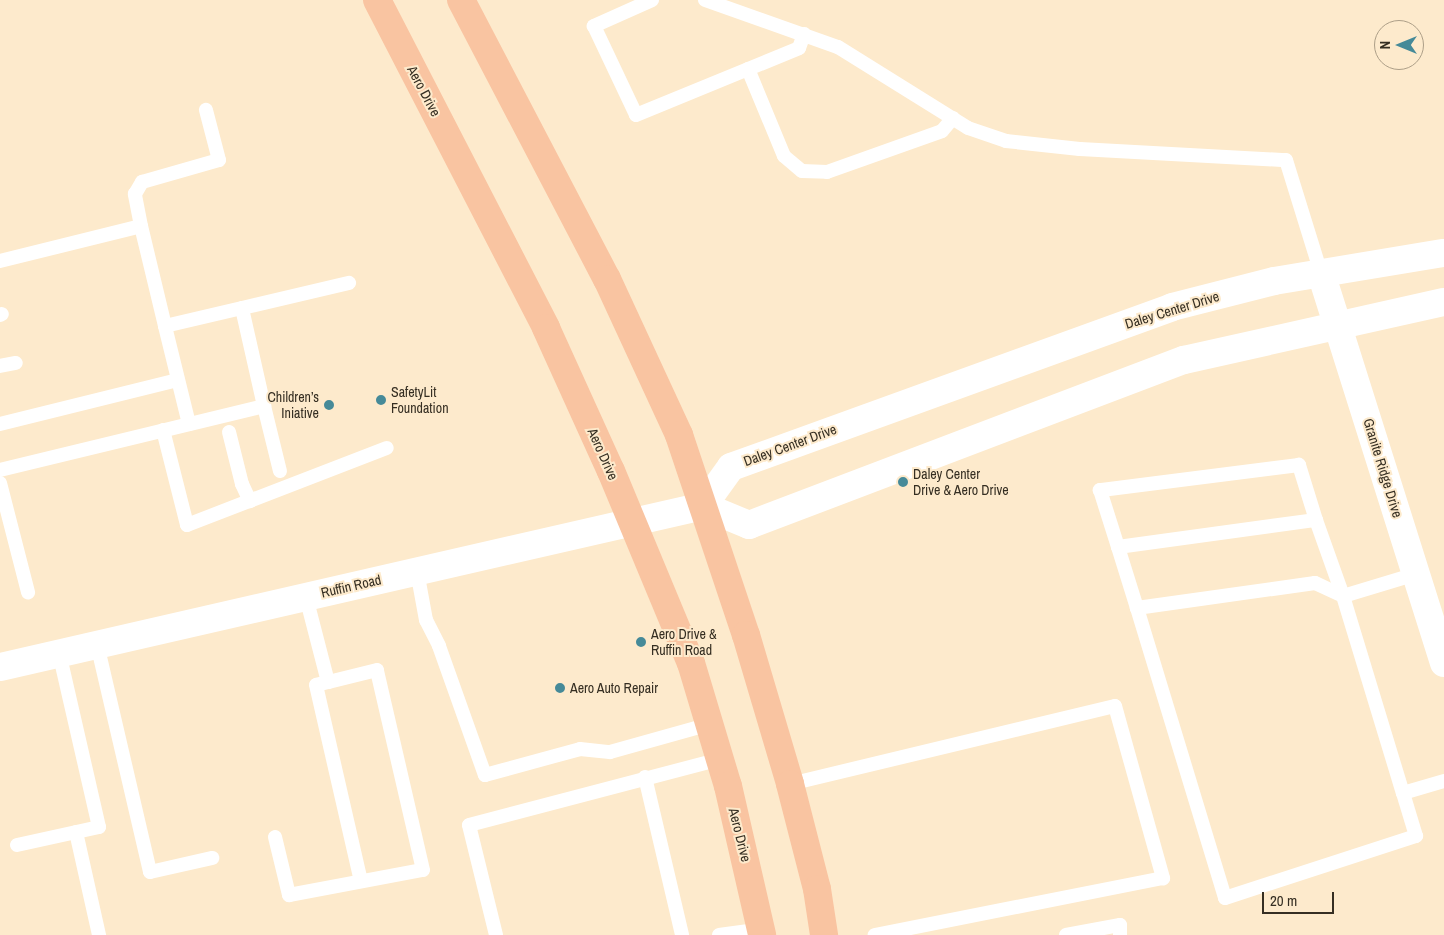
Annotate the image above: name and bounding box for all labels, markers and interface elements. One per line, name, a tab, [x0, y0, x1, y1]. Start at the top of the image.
north arrow	[1374, 20, 1424, 70]
text: N	[1376, 41, 1394, 49]
street label: Aero Drive	[404, 63, 444, 119]
street label: Daley Center Drive	[1123, 288, 1221, 332]
place label: SafetyLit Foundation	[391, 384, 449, 417]
place label: Children’s Iniative	[268, 389, 319, 422]
marker: SafetyLit Foundation	[375, 394, 387, 406]
marker: Children’s Iniative	[323, 399, 335, 411]
street label: Granite Ridge Drive	[1360, 416, 1406, 520]
street label: Daley Center Drive	[741, 420, 839, 470]
street label: Aero Drive	[584, 426, 622, 482]
place label: Daley Center Drive & Aero Drive	[913, 466, 1009, 498]
marker: Daley Center Drive & Aero Drive	[897, 476, 909, 488]
street label: Ruffin Road	[319, 571, 383, 601]
place label: Aero Drive & Ruffin Road	[651, 626, 717, 658]
marker: Aero Drive & Ruffin Road	[635, 636, 647, 648]
place label: Aero Auto Repair	[570, 680, 659, 696]
marker: Aero Auto Repair	[554, 682, 566, 694]
street label: Aero Drive	[725, 806, 755, 864]
scale bar	[1264, 882, 1336, 914]
text: 20 m	[1270, 890, 1297, 911]

